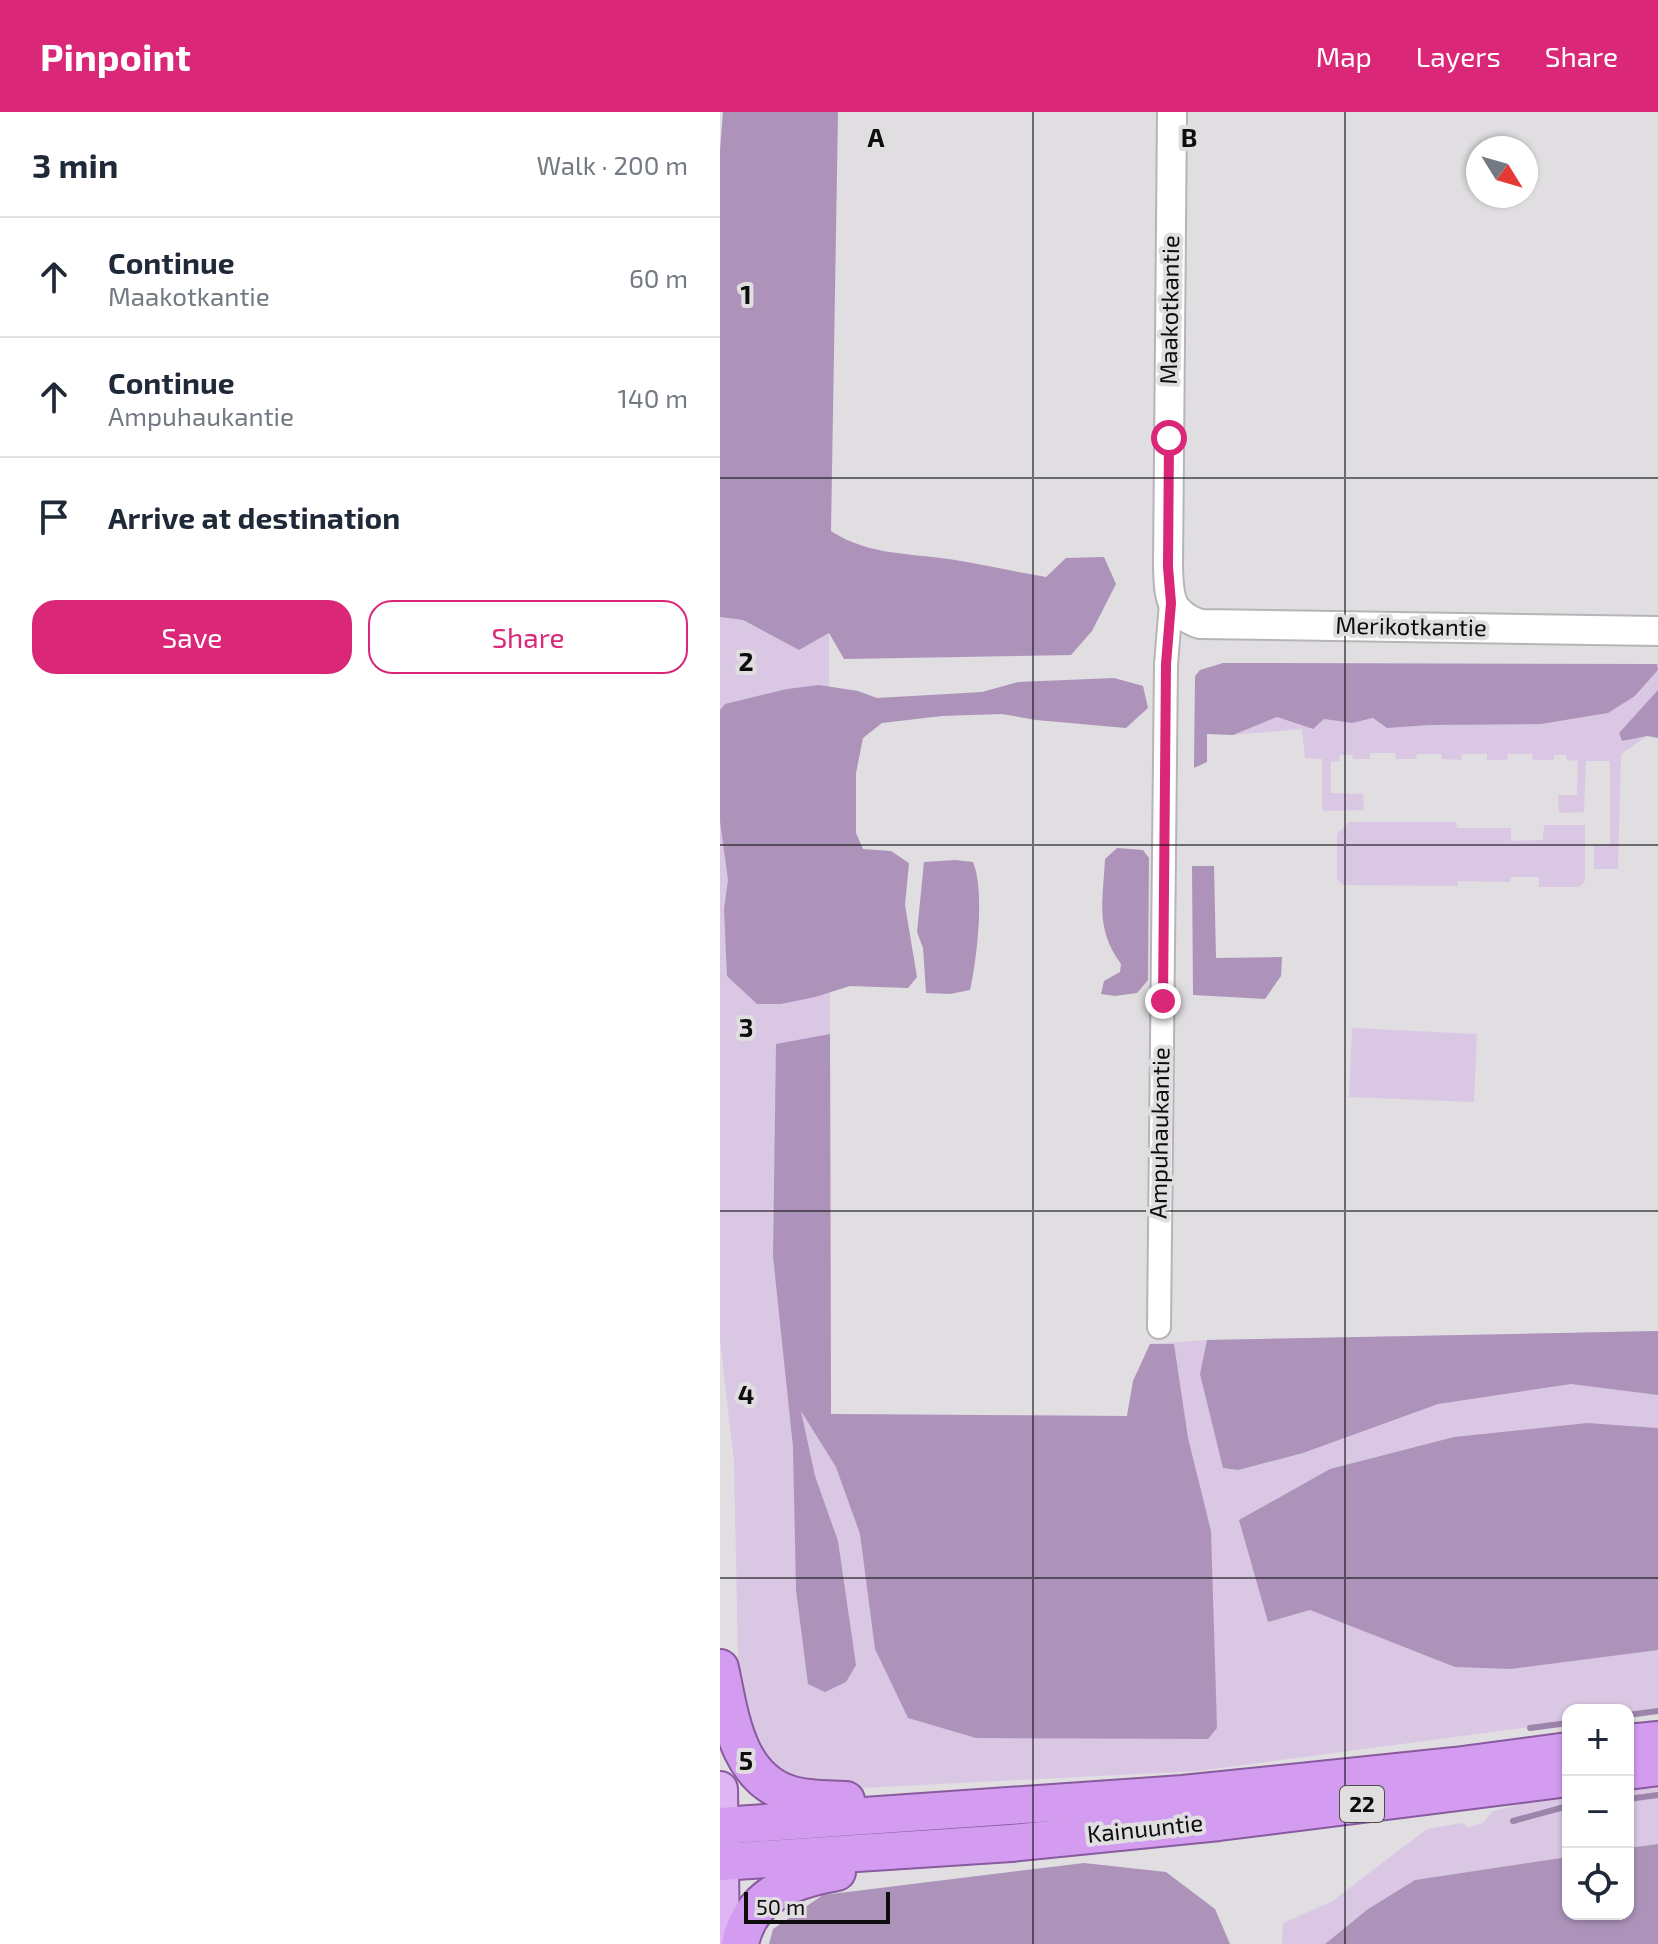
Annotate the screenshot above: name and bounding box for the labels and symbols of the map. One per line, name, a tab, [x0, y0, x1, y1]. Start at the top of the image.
text: A	[868, 121, 885, 152]
text: B	[1181, 121, 1197, 152]
north arrow	[1466, 136, 1538, 208]
street label: Maakotkantie	[1153, 235, 1184, 385]
text: 1	[740, 278, 752, 309]
route start	[1151, 420, 1187, 456]
street label: Merikotkantie	[1335, 610, 1487, 641]
text: 2	[738, 645, 754, 676]
route end	[1145, 983, 1181, 1019]
text: 3	[739, 1011, 753, 1042]
street label: Ampuhaukantie	[1143, 1047, 1174, 1219]
text: 4	[738, 1378, 754, 1409]
text: 5	[739, 1744, 753, 1775]
road number: 22	[1340, 1786, 1384, 1822]
street label: Kainuuntie	[1085, 1807, 1204, 1848]
scale bar	[744, 1888, 890, 1924]

